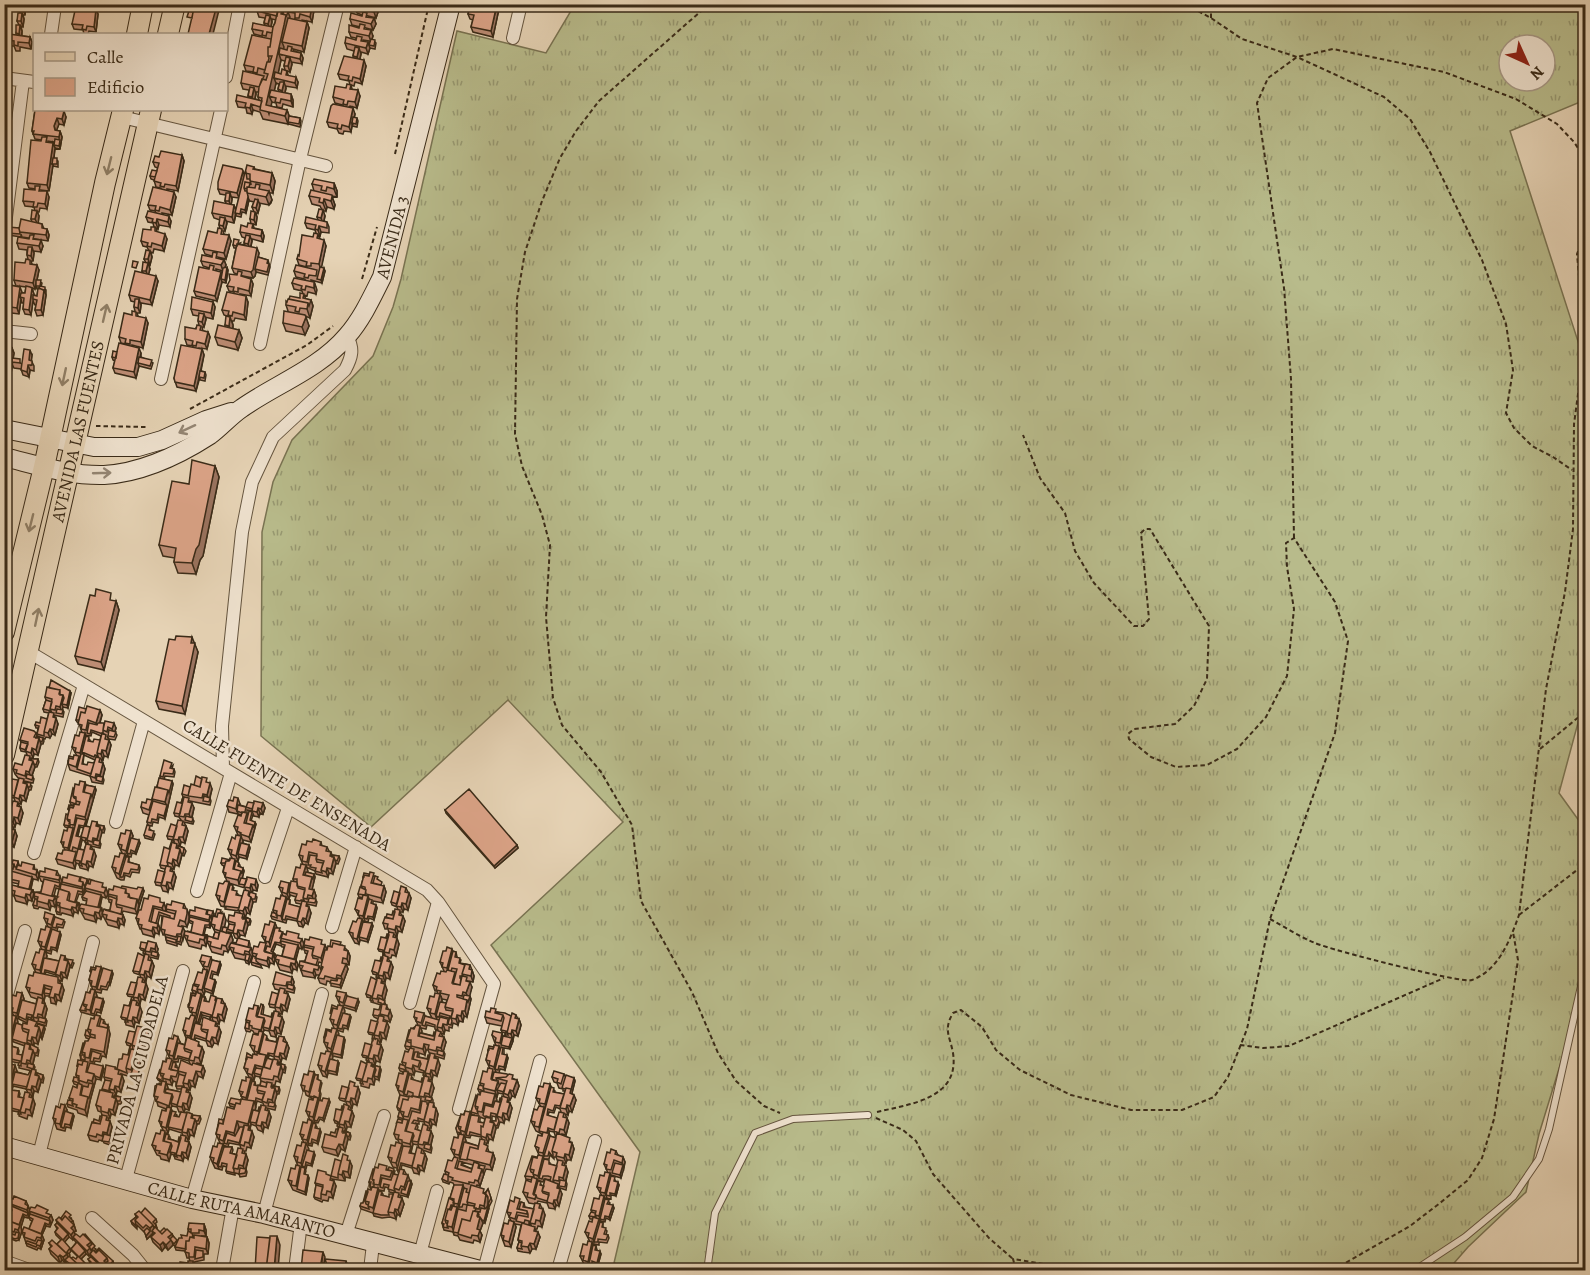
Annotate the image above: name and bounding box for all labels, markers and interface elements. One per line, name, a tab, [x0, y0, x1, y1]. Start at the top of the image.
legend	[33, 33, 228, 111]
north arrow	[1497, 33, 1557, 93]
text: Calle	[87, 45, 124, 69]
text: N	[1525, 61, 1549, 85]
text: Edificio	[87, 75, 144, 99]
one-way arrow	[103, 157, 115, 176]
street label: AVENIDA 3	[370, 193, 414, 282]
one-way arrow	[99, 304, 111, 323]
street label: AVENIDA LAS FUENTES	[45, 338, 110, 525]
one-way arrow	[57, 368, 69, 387]
one-way arrow	[178, 424, 196, 435]
one-way arrow	[92, 468, 112, 479]
one-way arrow	[24, 514, 36, 533]
one-way arrow	[32, 608, 44, 627]
street label: CALLE FUENTE DE ENSENADA	[178, 713, 396, 857]
street label: PRIVADA LA CIUDADELA	[100, 972, 174, 1167]
street label: CALLE RUTA AMARANTO	[145, 1175, 338, 1244]

